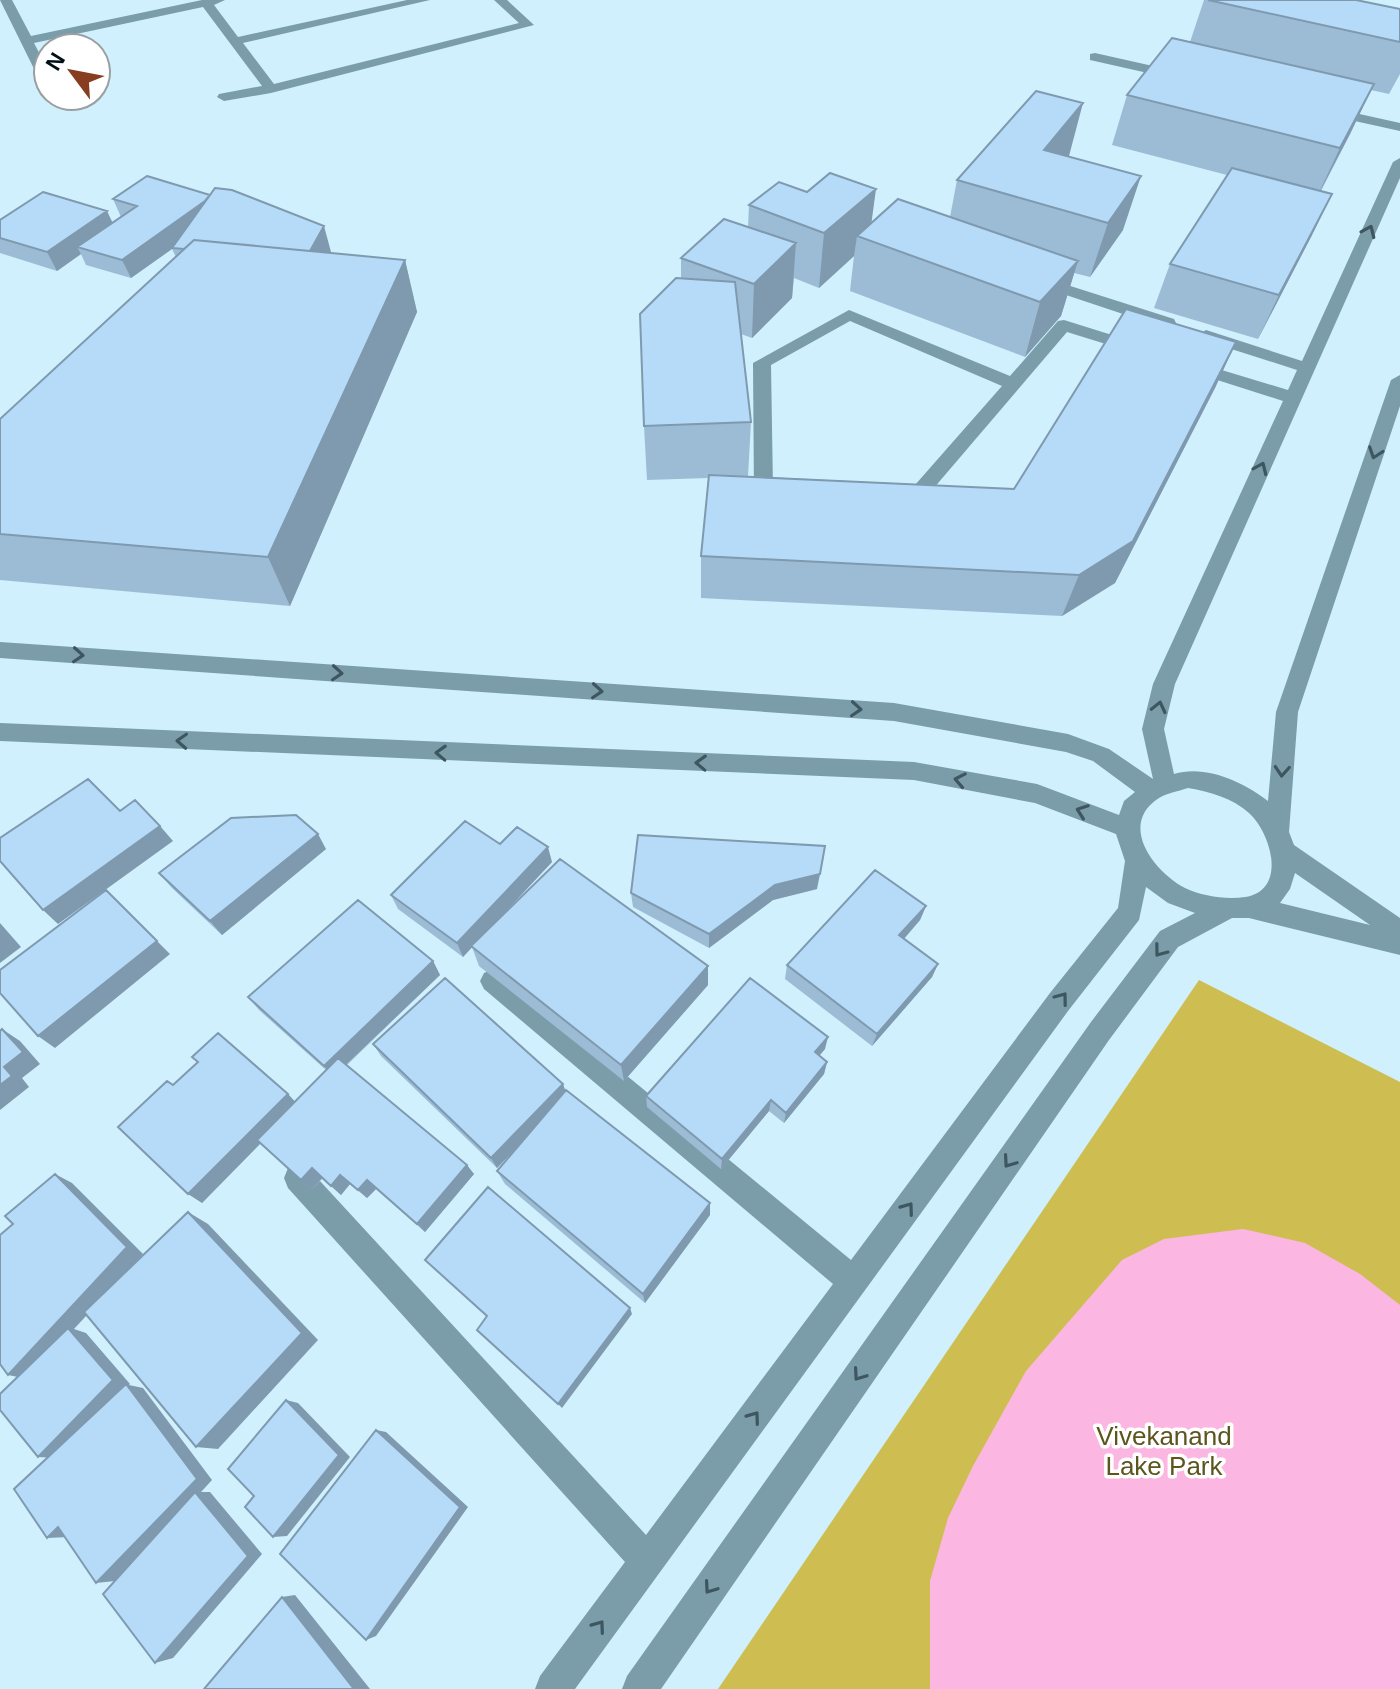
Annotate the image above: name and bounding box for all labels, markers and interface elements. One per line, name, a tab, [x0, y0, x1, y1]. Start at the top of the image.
north arrow	[32, 32, 112, 112]
text: N	[41, 48, 70, 75]
one-way arrow	[1359, 225, 1375, 240]
one-way arrow	[1368, 446, 1384, 460]
one-way arrow	[1252, 462, 1268, 476]
one-way arrow	[72, 646, 85, 663]
one-way arrow	[331, 664, 344, 681]
one-way arrow	[591, 682, 604, 699]
one-way arrow	[850, 700, 863, 717]
one-way arrow	[1149, 700, 1166, 714]
one-way arrow	[175, 732, 188, 749]
one-way arrow	[434, 744, 447, 761]
one-way arrow	[694, 754, 707, 771]
one-way arrow	[1274, 765, 1291, 778]
one-way arrow	[954, 772, 967, 789]
one-way arrow	[1076, 804, 1090, 821]
one-way arrow	[1156, 942, 1170, 957]
one-way arrow	[1053, 993, 1067, 1007]
one-way arrow	[1004, 1154, 1019, 1168]
one-way arrow	[898, 1202, 912, 1216]
one-way arrow	[854, 1367, 869, 1381]
one-way arrow	[744, 1411, 758, 1426]
park label: Vivekanand Lake Park	[1096, 1421, 1232, 1481]
one-way arrow	[705, 1580, 720, 1594]
one-way arrow	[590, 1621, 604, 1635]

